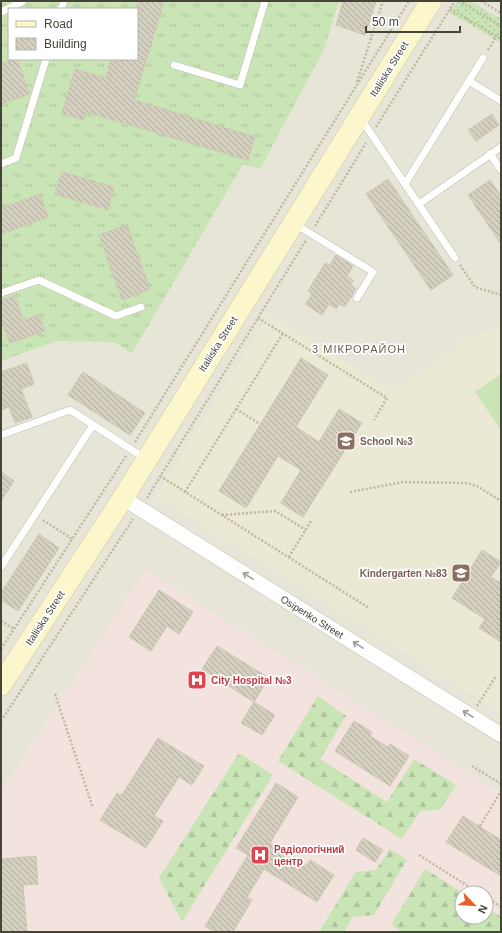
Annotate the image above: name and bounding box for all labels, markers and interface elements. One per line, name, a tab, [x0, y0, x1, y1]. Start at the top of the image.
legend	[8, 8, 138, 60]
scale bar	[366, 8, 460, 34]
text: 50 m	[372, 15, 399, 29]
text: Road	[44, 17, 73, 31]
text: Building	[44, 37, 87, 51]
street label: Italiiska Street	[368, 39, 410, 99]
street label: Italiiska Street	[197, 314, 239, 374]
district label: 3 МІКРОРАЙОН	[312, 343, 406, 355]
school or university icon: School №3	[335, 430, 357, 452]
place label: School №3	[360, 436, 413, 447]
school or university icon: Kindergarten №83	[450, 562, 472, 584]
place label: Kindergarten №83	[360, 568, 447, 579]
one-way arrow	[242, 572, 254, 580]
street label: Italiiska Street	[23, 588, 67, 647]
street label: Osipenko Street	[279, 593, 346, 641]
one-way arrow	[352, 641, 364, 649]
hospital icon: City Hospital №3	[186, 669, 208, 691]
place label: City Hospital №3	[211, 675, 292, 686]
one-way arrow	[462, 710, 474, 718]
hospital icon: Радіологічний центр	[249, 844, 271, 866]
place label: Радіологічний центр	[274, 844, 345, 867]
north arrow	[454, 885, 494, 925]
text: N	[476, 903, 490, 915]

